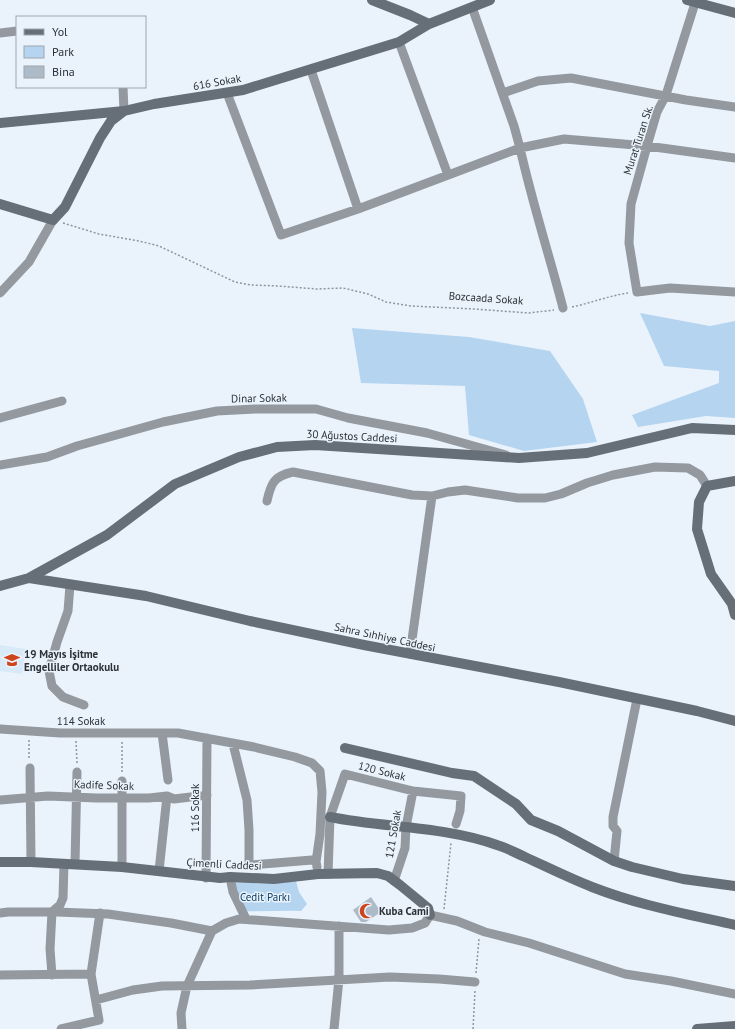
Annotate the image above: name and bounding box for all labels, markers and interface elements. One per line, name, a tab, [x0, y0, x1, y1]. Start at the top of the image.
legend	[16, 16, 146, 88]
text: Yol	[52, 24, 68, 39]
text: Park	[52, 44, 74, 59]
text: Bina	[52, 64, 75, 79]
street label: 616 Sokak	[192, 71, 243, 93]
street label: Murat Turan Sk.	[620, 103, 656, 177]
street label: Bozcaada Sokak	[448, 288, 525, 308]
street label: Dinar Sokak	[231, 390, 288, 405]
street label: 30 Ağustos Caddesi	[306, 427, 398, 445]
street label: Sahra Sıhhiye Caddesi	[333, 619, 437, 655]
place label: 19 Mayıs İşitme Engelliler Ortaokulu	[24, 647, 119, 674]
school or university icon: 19 Mayıs İşitme Engelliler Ortaokulu	[3, 651, 21, 669]
street label: 114 Sokak	[57, 714, 106, 728]
street label: 120 Sokak	[357, 758, 408, 784]
street label: Kadife Sokak	[74, 777, 135, 793]
street label: 116 Sokak	[188, 783, 202, 832]
street label: 121 Sokak	[382, 808, 404, 859]
street label: Çimenli Caddesi	[186, 855, 262, 873]
park label: Cedit Parkı	[240, 890, 290, 904]
mosque icon: Kuba Cami	[358, 902, 376, 920]
place label: Kuba Cami	[379, 904, 429, 918]

